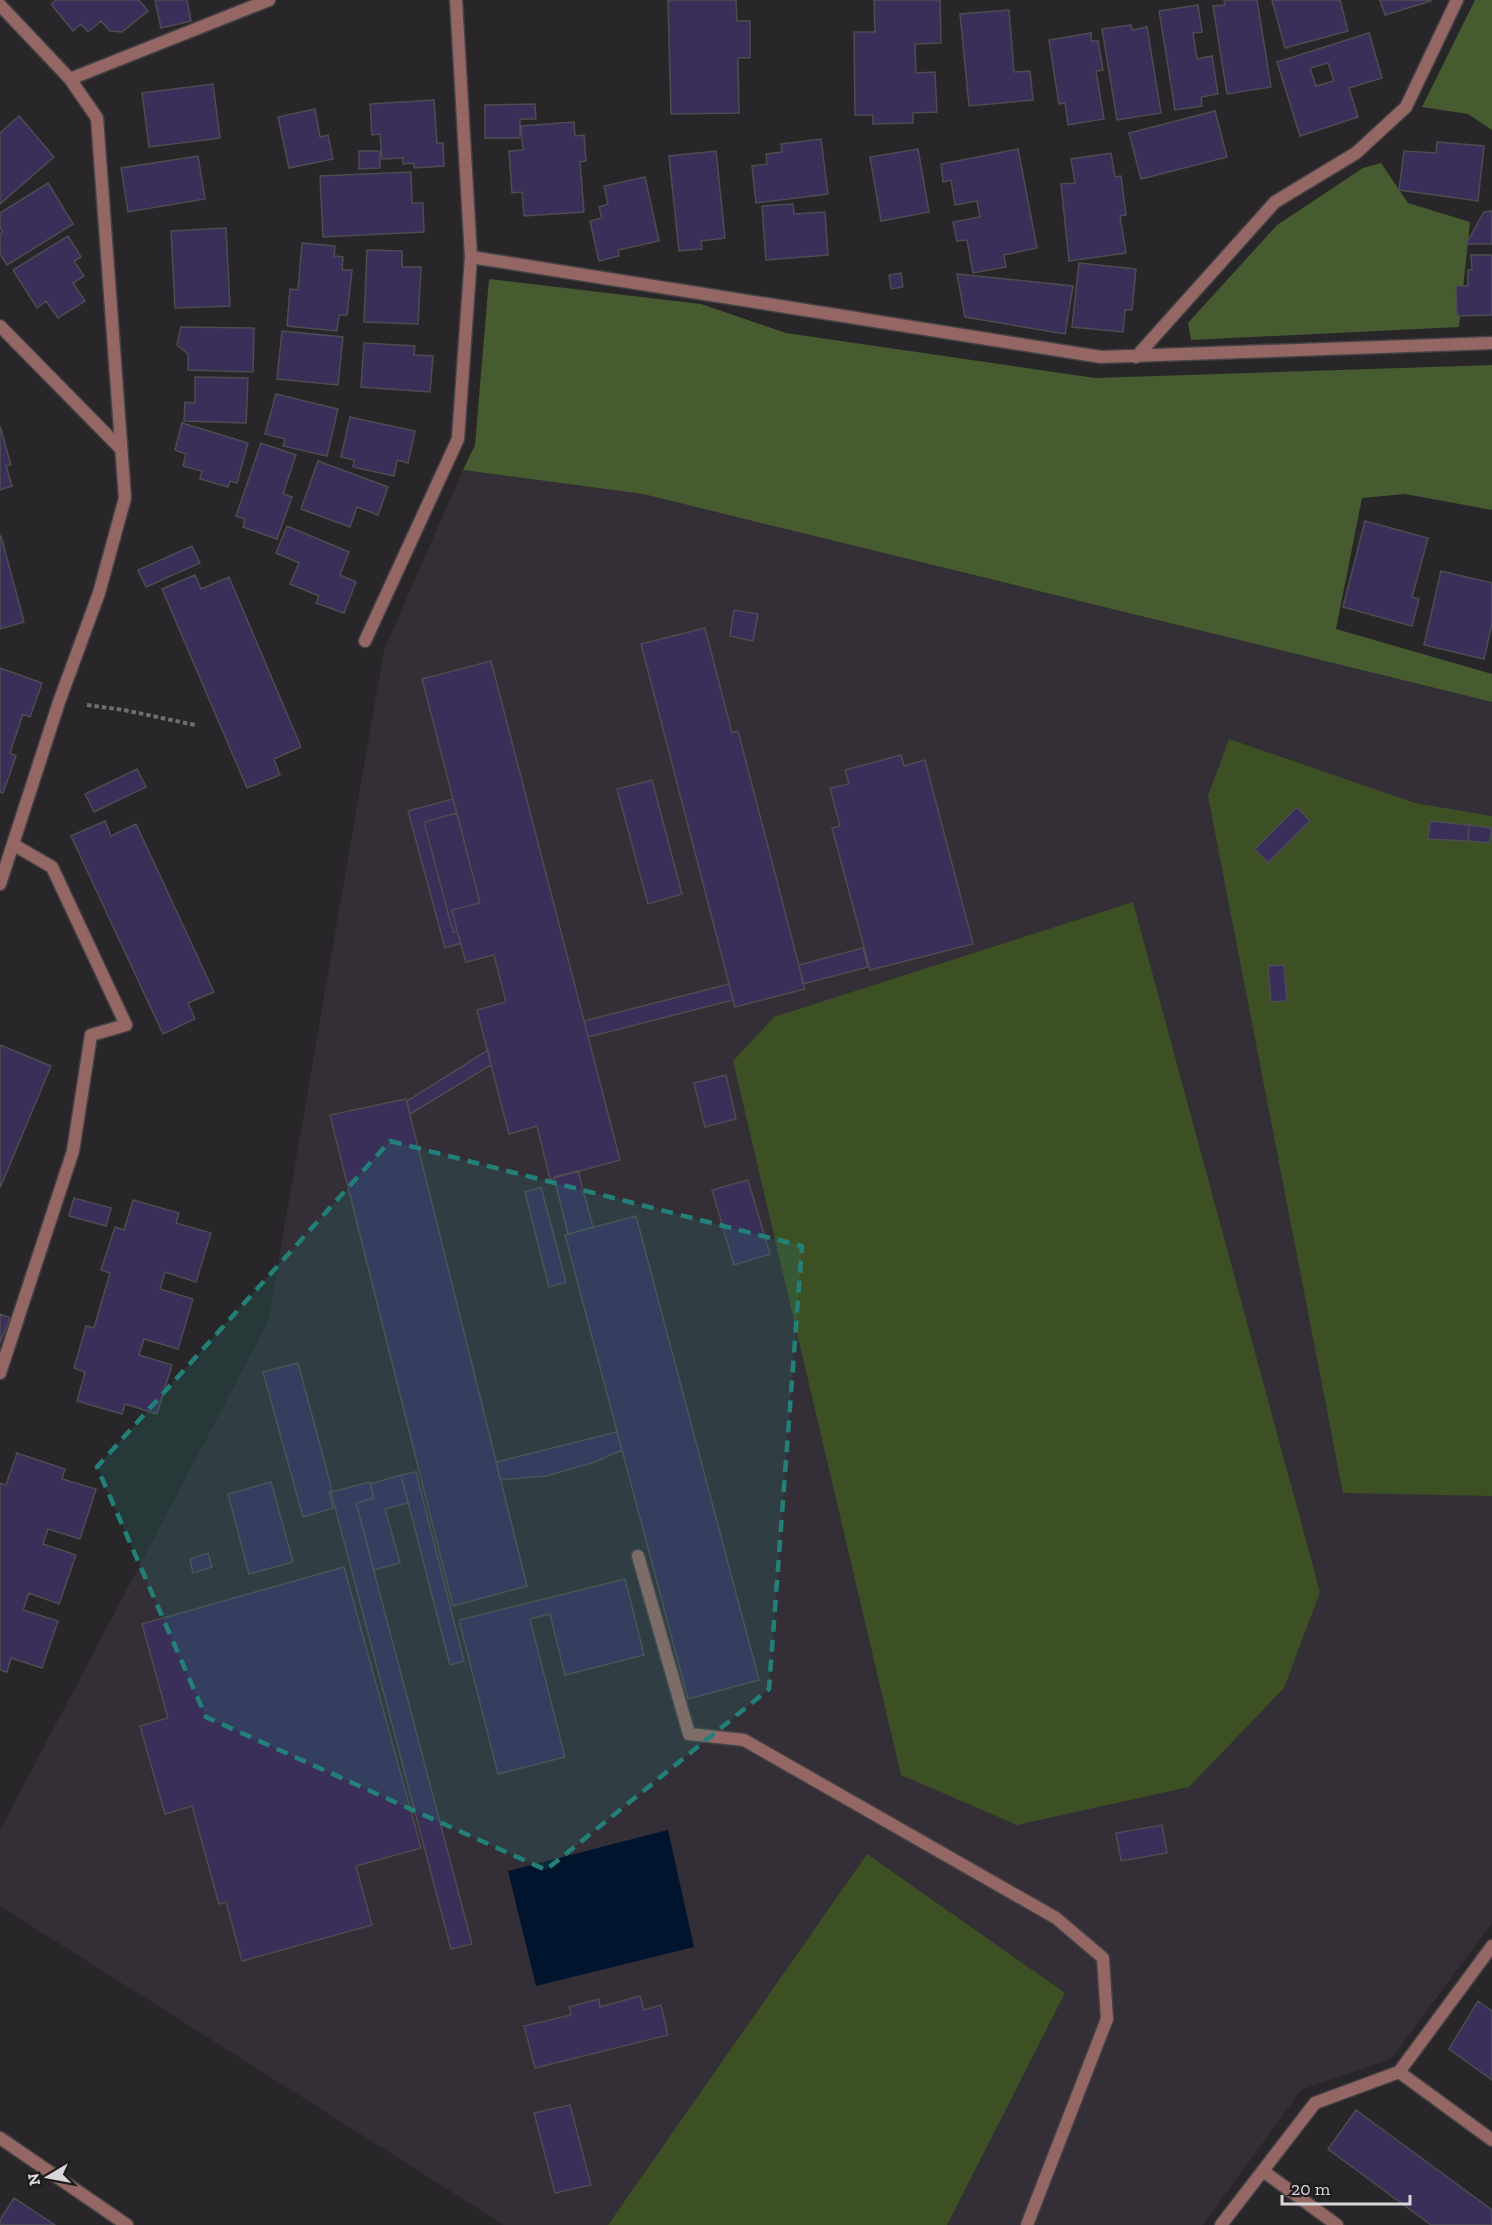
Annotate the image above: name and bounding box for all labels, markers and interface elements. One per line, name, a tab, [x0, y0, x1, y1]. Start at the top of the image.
north arrow	[18, 2147, 78, 2207]
scale bar	[1282, 2168, 1410, 2206]
text: N	[23, 2172, 44, 2187]
text: 20 m	[1291, 2178, 1331, 2200]

